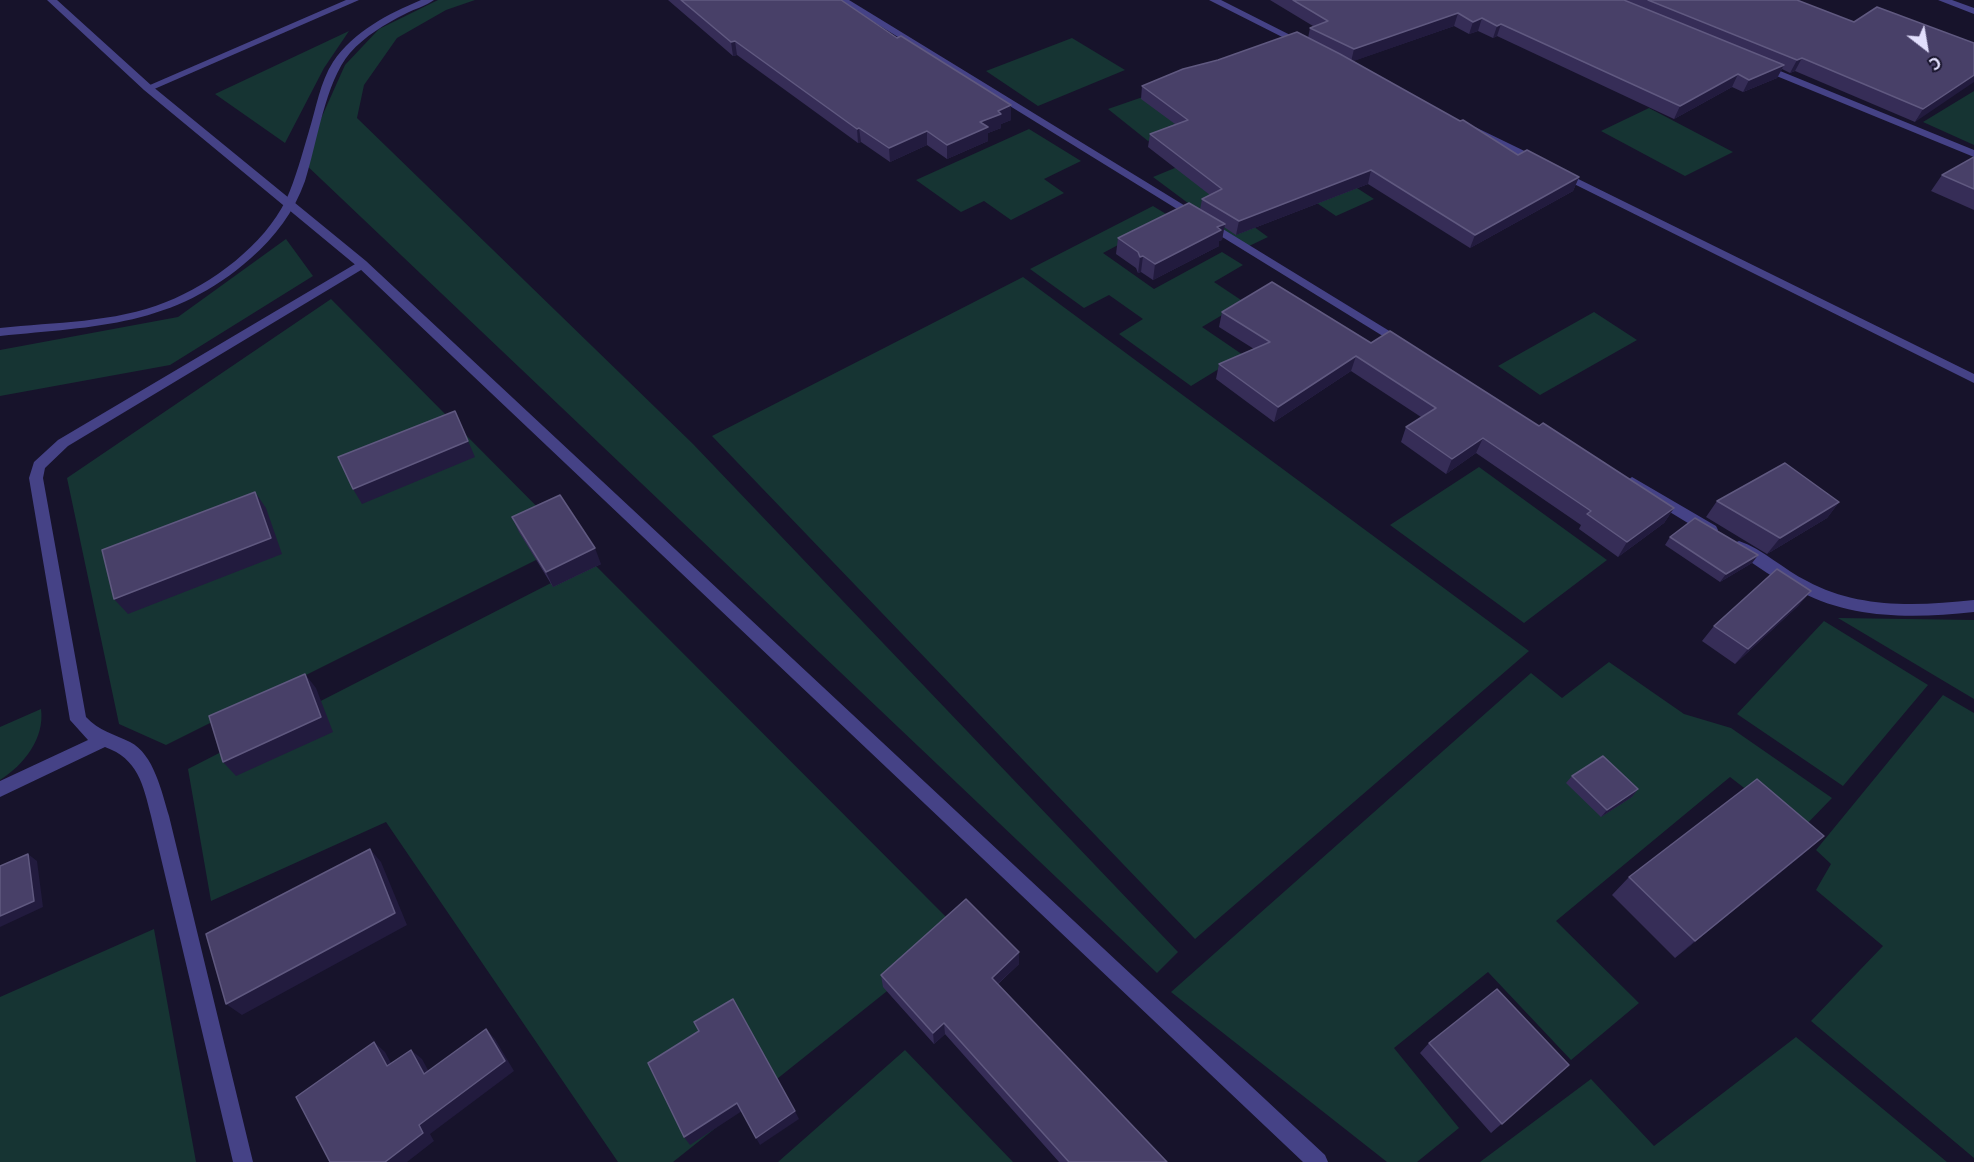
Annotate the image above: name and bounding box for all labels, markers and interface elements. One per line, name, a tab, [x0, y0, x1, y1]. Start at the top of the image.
north arrow	[1896, 18, 1956, 78]
text: С	[1925, 51, 1945, 76]

